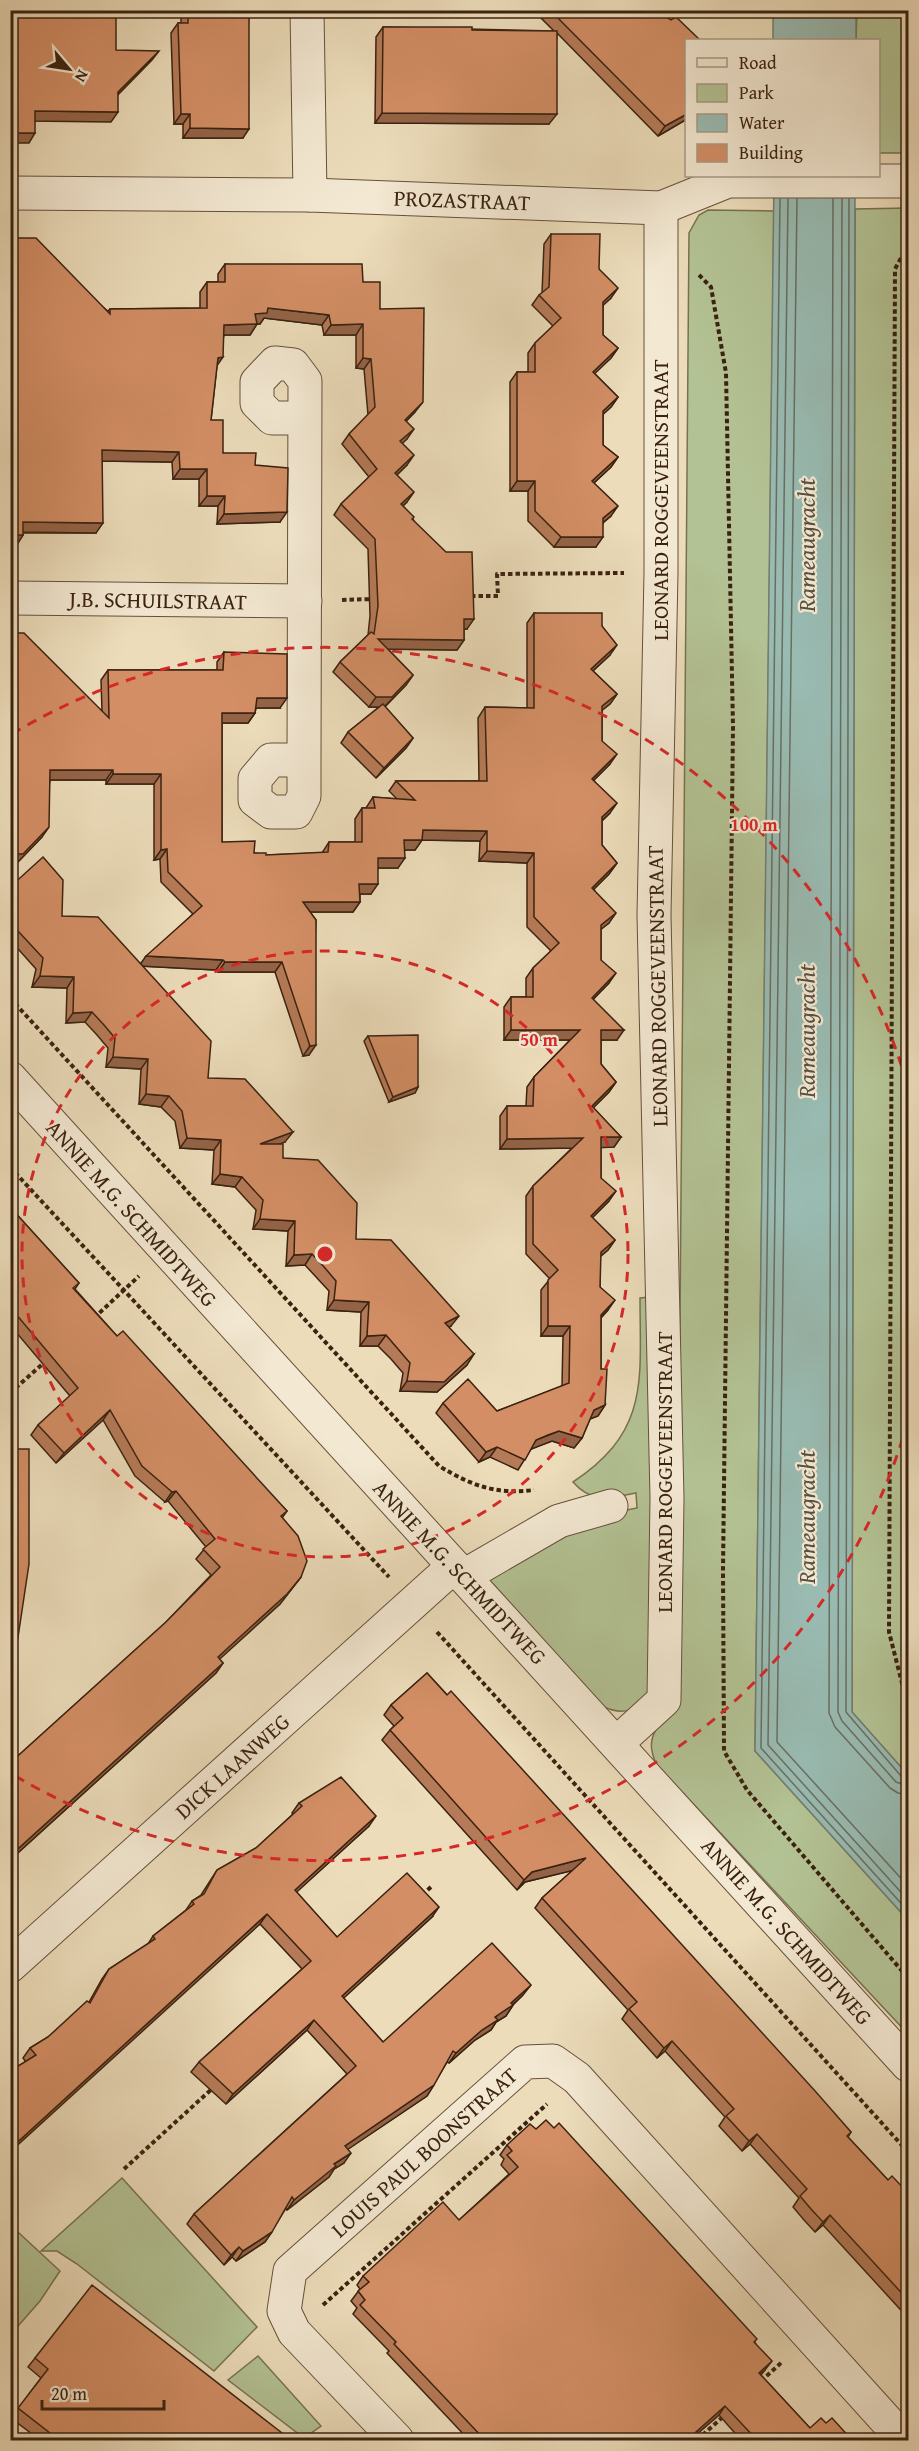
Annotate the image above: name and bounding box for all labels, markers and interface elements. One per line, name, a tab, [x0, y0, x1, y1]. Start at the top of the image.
north arrow	[39, 39, 99, 99]
legend	[685, 39, 880, 177]
text: Road	[739, 49, 777, 76]
text: N	[69, 66, 95, 87]
text: Park	[739, 79, 775, 106]
text: Water	[739, 109, 785, 136]
text: Building	[739, 139, 803, 166]
street label: PROZASTRAAT	[393, 182, 531, 218]
street label: LEONARD ROGGEVEENSTRAAT	[644, 359, 676, 641]
water label: Rameaugracht	[789, 478, 824, 613]
street label: J.B. SCHUILSTRAAT	[66, 582, 247, 618]
text: 100 m	[730, 811, 778, 838]
street label: LEONARD ROGGEVEENSTRAAT	[639, 845, 675, 1127]
water label: Rameaugracht	[789, 964, 824, 1099]
text: 50 m	[520, 1026, 559, 1053]
street label: ANNIE M.G. SCHMIDTWEG	[39, 1112, 225, 1314]
centre of rings	[315, 1244, 335, 1264]
street label: LEONARD ROGGEVEENSTRAAT	[648, 1331, 680, 1613]
water label: Rameaugracht	[789, 1450, 824, 1585]
street label: ANNIE M.G. SCHMIDTWEG	[366, 1473, 554, 1671]
street label: DICK LAANWEG	[168, 1706, 296, 1826]
street label: ANNIE M.G. SCHMIDTWEG	[694, 1830, 880, 2032]
street label: LOUIS PAUL BOONSTRAAT	[324, 2059, 524, 2245]
scale bar	[42, 2373, 164, 2411]
text: 20 m	[51, 2380, 87, 2407]

